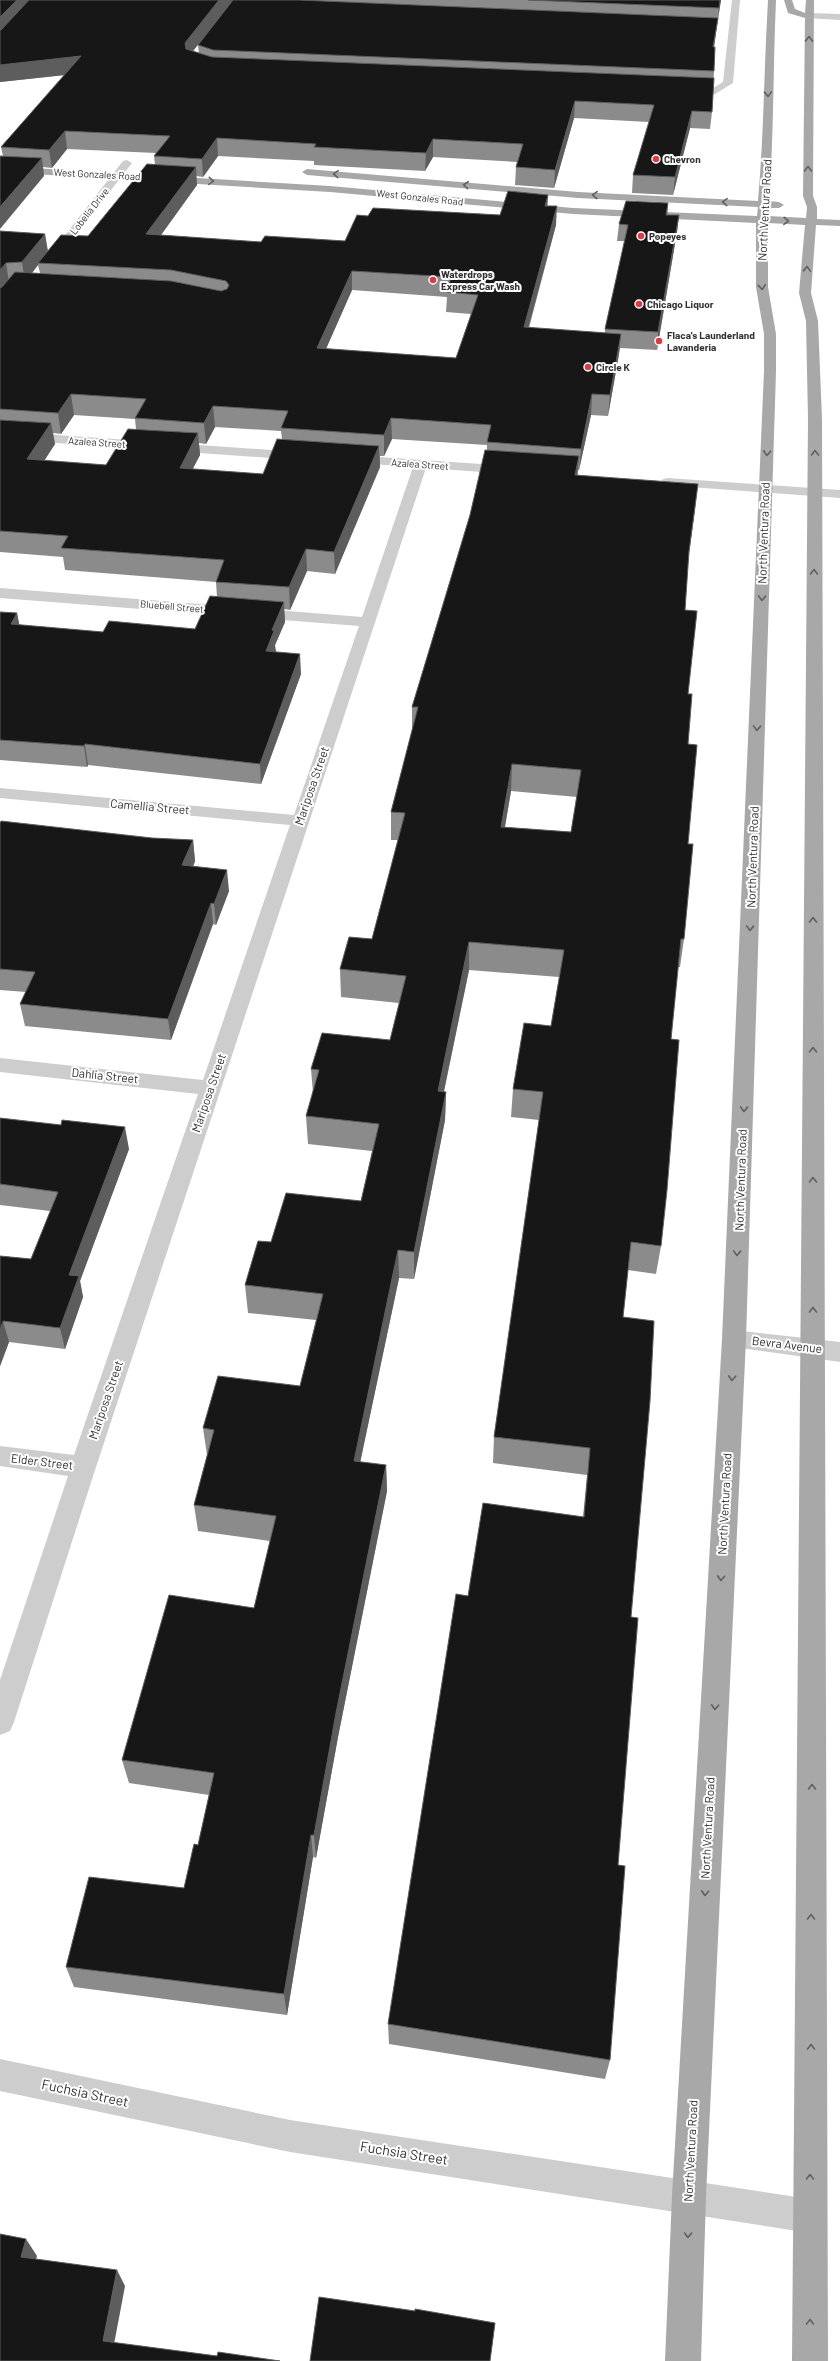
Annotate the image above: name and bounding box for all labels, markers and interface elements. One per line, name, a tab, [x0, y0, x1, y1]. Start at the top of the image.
one-way arrow	[805, 36, 813, 42]
one-way arrow	[764, 91, 772, 97]
place label: Chevron	[664, 153, 701, 165]
marker: Chevron	[651, 154, 661, 164]
street label: North Ventura Road	[754, 159, 774, 261]
street label: West Gonzales Road	[53, 166, 141, 182]
one-way arrow	[804, 166, 812, 172]
one-way arrow	[333, 170, 339, 178]
one-way arrow	[208, 177, 214, 186]
one-way arrow	[463, 181, 469, 190]
street label: Lobelia Drive	[67, 185, 111, 237]
street label: West Gonzales Road	[376, 186, 464, 208]
one-way arrow	[592, 191, 598, 200]
one-way arrow	[722, 198, 728, 207]
one-way arrow	[783, 217, 789, 225]
place label: Popeyes	[649, 230, 686, 242]
marker: Popeyes	[636, 231, 646, 241]
one-way arrow	[803, 266, 811, 272]
place label: Waterdrops Express Car Wash	[441, 268, 520, 292]
marker: Waterdrops Express Car Wash	[428, 275, 438, 285]
one-way arrow	[758, 284, 767, 290]
place label: Chicago Liquor	[647, 298, 714, 310]
marker: Chicago Liquor	[634, 299, 644, 309]
place label: Flaca's Launderland Lavanderia	[667, 329, 755, 353]
marker: Flaca's Launderland Lavanderia	[654, 336, 664, 346]
place label: Circle K	[596, 361, 631, 373]
marker: Circle K	[583, 362, 593, 372]
street label: Azalea Street	[68, 434, 127, 450]
one-way arrow	[763, 450, 771, 456]
one-way arrow	[811, 450, 819, 456]
street label: Azalea Street	[391, 456, 450, 472]
street label: North Ventura Road	[754, 482, 772, 584]
one-way arrow	[810, 569, 819, 575]
one-way arrow	[758, 595, 766, 601]
street label: Bluebell Street	[140, 597, 205, 615]
one-way arrow	[753, 725, 761, 731]
street label: Mariposa Street	[291, 744, 331, 827]
street label: Camellia Street	[110, 796, 190, 816]
street label: North Ventura Road	[743, 806, 761, 908]
one-way arrow	[809, 917, 817, 923]
one-way arrow	[746, 925, 755, 931]
one-way arrow	[809, 1047, 817, 1053]
street label: Mariposa Street	[188, 1051, 228, 1134]
street label: Dahlia Street	[71, 1065, 139, 1085]
one-way arrow	[739, 1106, 748, 1112]
street label: North Ventura Road	[731, 1129, 749, 1231]
one-way arrow	[809, 1177, 817, 1183]
one-way arrow	[733, 1250, 742, 1256]
one-way arrow	[809, 1307, 817, 1313]
street label: Bevra Avenue	[751, 1333, 823, 1355]
street label: Mariposa Street	[85, 1358, 125, 1441]
one-way arrow	[728, 1375, 736, 1381]
street label: Elder Street	[10, 1450, 74, 1472]
street label: North Ventura Road	[714, 1453, 734, 1555]
one-way arrow	[717, 1575, 726, 1581]
one-way arrow	[710, 1704, 719, 1710]
street label: North Ventura Road	[697, 1777, 717, 1879]
one-way arrow	[808, 1784, 816, 1790]
one-way arrow	[701, 1890, 709, 1896]
one-way arrow	[807, 1914, 815, 1920]
one-way arrow	[807, 2044, 815, 2050]
street label: Fuchsia Street	[40, 2075, 130, 2110]
street label: North Ventura Road	[680, 2100, 700, 2202]
street label: Fuchsia Street	[359, 2137, 449, 2168]
one-way arrow	[806, 2174, 814, 2180]
one-way arrow	[683, 2232, 692, 2238]
one-way arrow	[806, 2319, 814, 2325]

